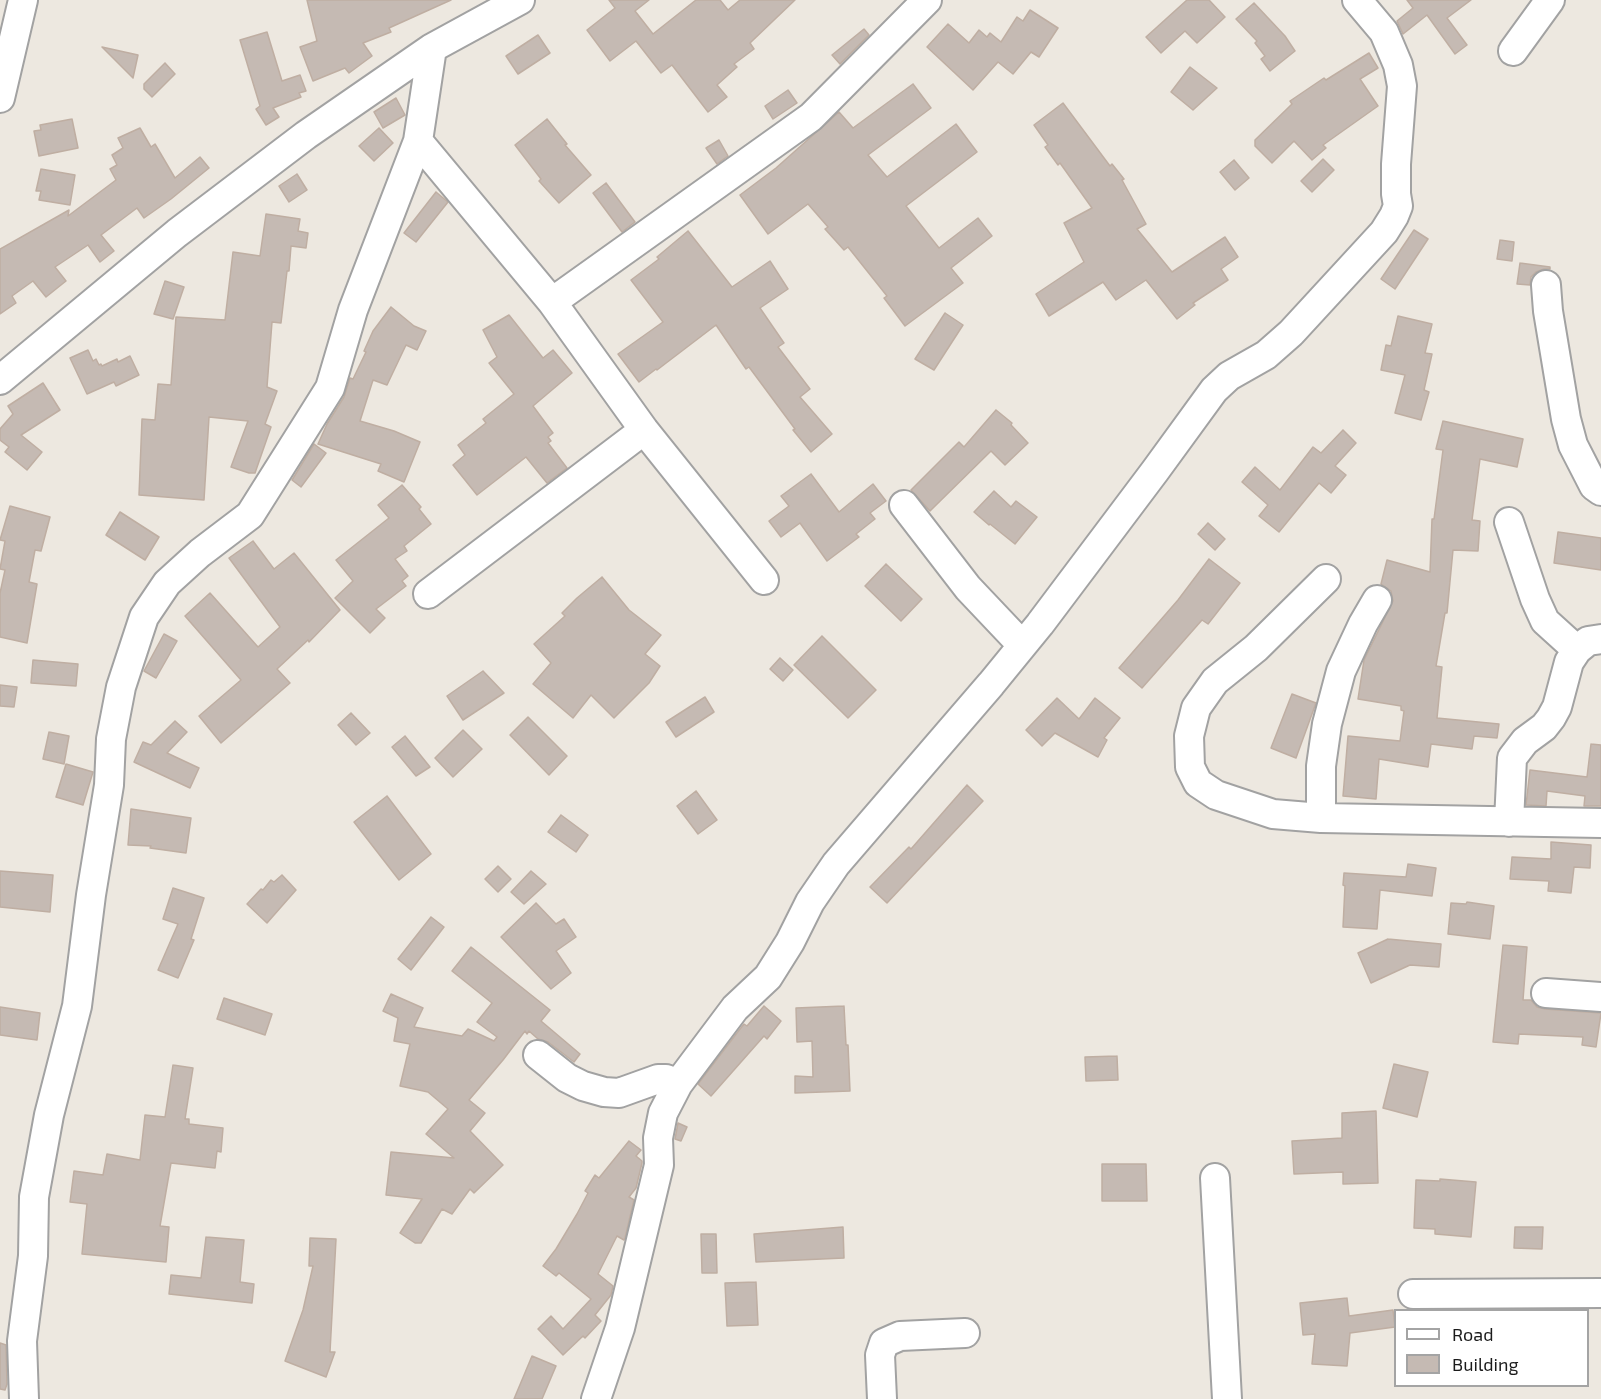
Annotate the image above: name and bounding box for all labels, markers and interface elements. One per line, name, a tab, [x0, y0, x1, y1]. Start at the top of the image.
legend	[1394, 1309, 1589, 1387]
text: Road	[1452, 1323, 1493, 1345]
text: Building	[1452, 1353, 1519, 1375]

